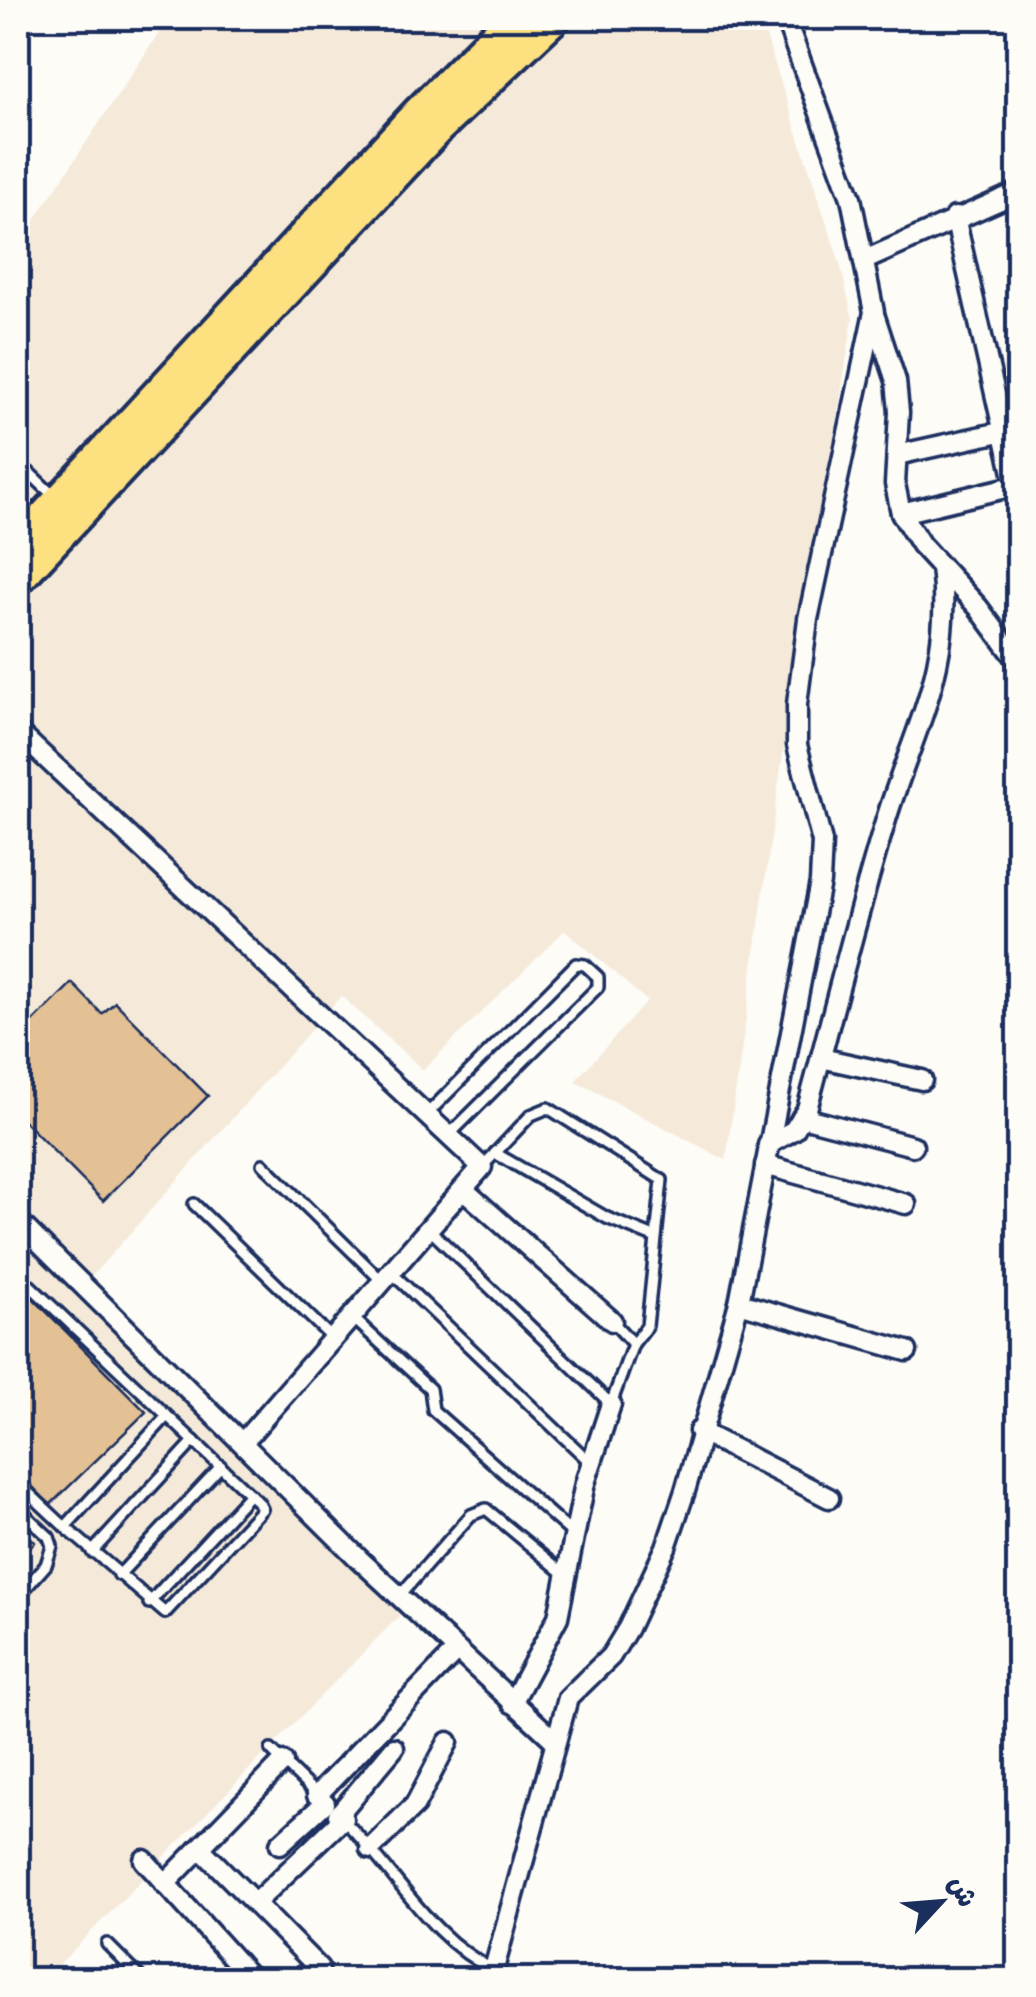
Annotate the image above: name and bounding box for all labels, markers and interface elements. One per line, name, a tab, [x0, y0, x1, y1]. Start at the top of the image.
north arrow	[891, 1852, 991, 1952]
text: ش	[941, 1869, 987, 1912]

